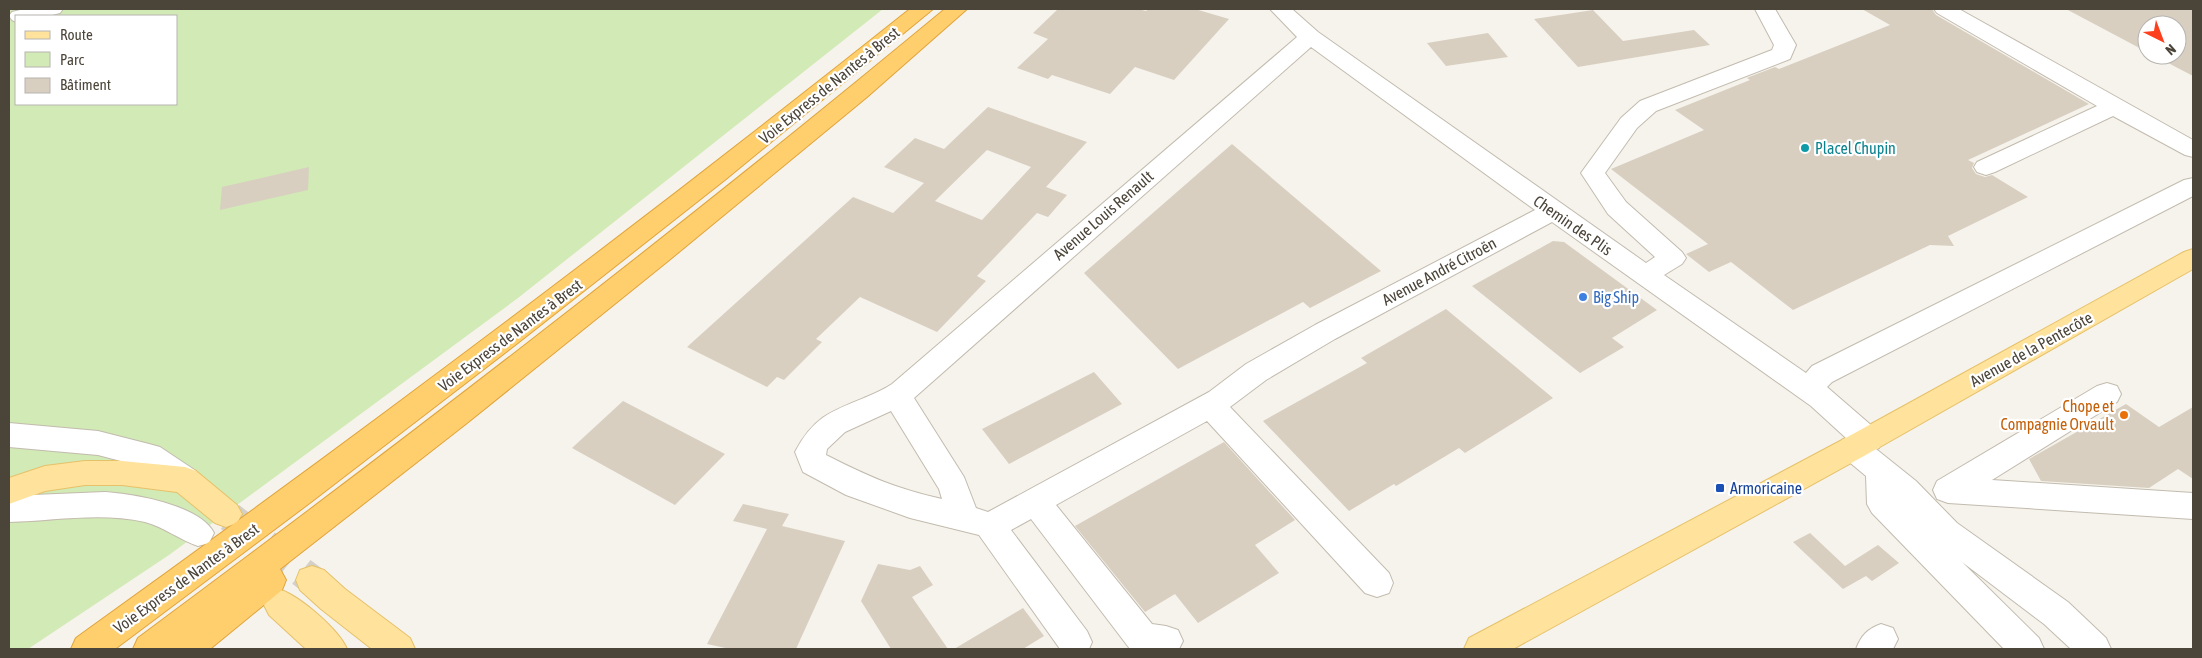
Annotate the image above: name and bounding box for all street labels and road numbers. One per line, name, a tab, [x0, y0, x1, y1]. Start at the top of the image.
street label: Voie Express de Nantes à Brest	[755, 23, 904, 148]
street label: Avenue Louis Renault	[1049, 166, 1157, 263]
street label: Chemin des Plis	[1530, 191, 1616, 259]
street label: Avenue André Citroën	[1379, 233, 1499, 309]
street label: Voie Express de Nantes à Brest	[435, 275, 586, 396]
street label: Avenue de la Pentecôte	[1967, 308, 2095, 390]
street label: Voie Express de Nantes à Brest	[110, 519, 263, 638]

